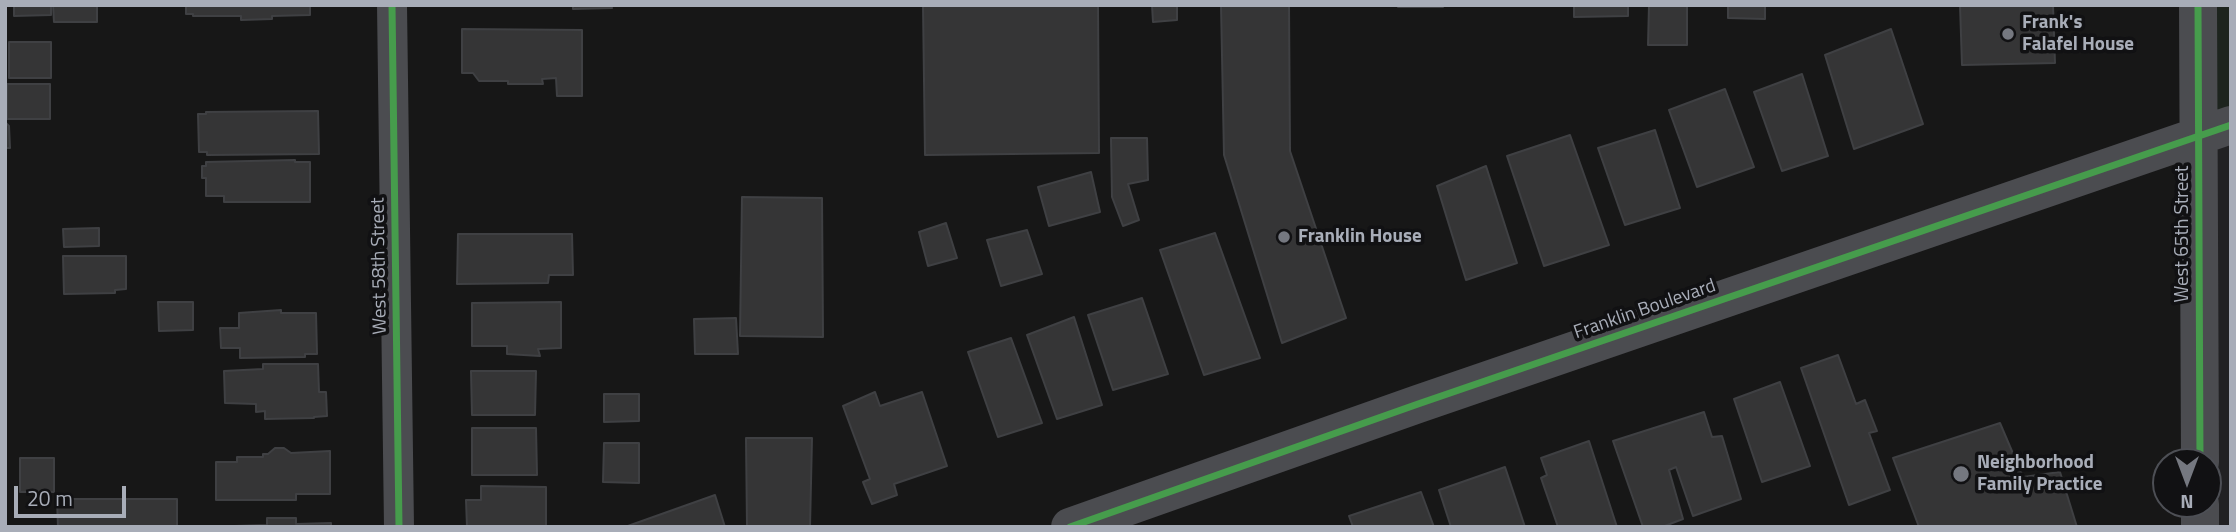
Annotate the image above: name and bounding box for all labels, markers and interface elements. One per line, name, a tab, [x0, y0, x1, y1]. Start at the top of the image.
place label: Frank's Falafel House	[2022, 12, 2134, 56]
marker: Frank's Falafel House	[2000, 26, 2016, 42]
street label: West 65th Street	[2172, 165, 2194, 303]
street label: West 58th Street	[367, 197, 393, 335]
place label: Franklin House	[1298, 226, 1422, 248]
marker: Franklin House	[1276, 229, 1292, 245]
street label: Franklin Boulevard	[1571, 275, 1719, 345]
north arrow	[2152, 448, 2222, 518]
place label: Neighborhood Family Practice	[1977, 452, 2102, 496]
marker: Neighborhood Family Practice	[1951, 464, 1971, 484]
scale bar	[18, 472, 130, 516]
text: 20 m	[27, 482, 73, 514]
text: N	[2180, 488, 2194, 517]

